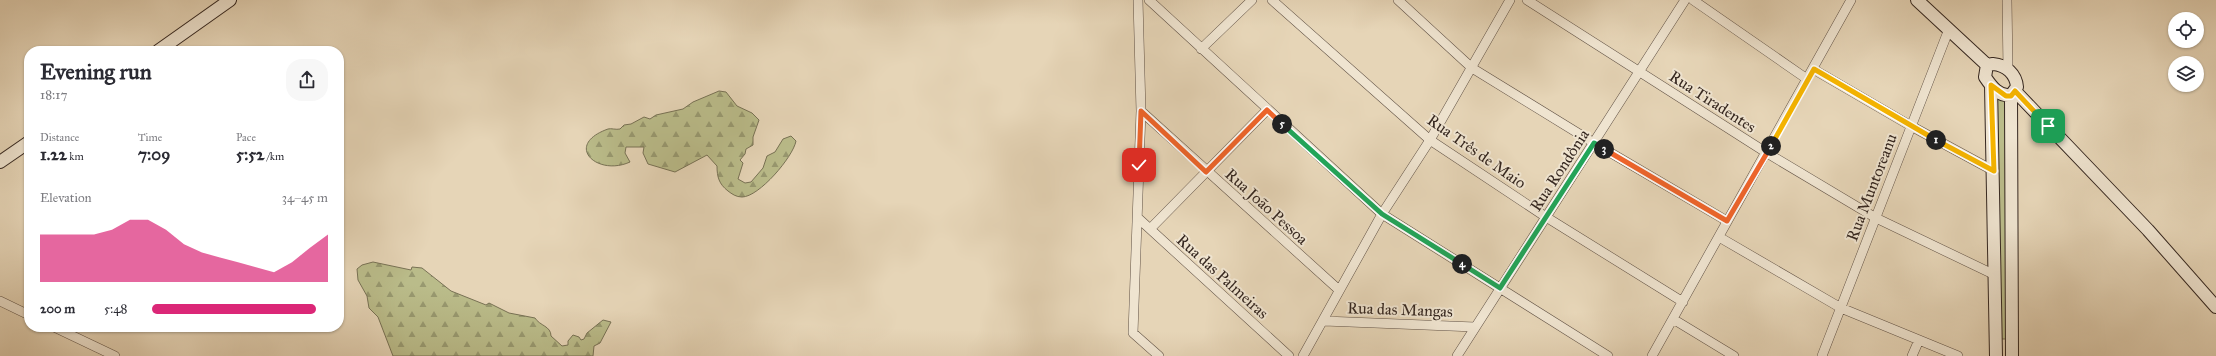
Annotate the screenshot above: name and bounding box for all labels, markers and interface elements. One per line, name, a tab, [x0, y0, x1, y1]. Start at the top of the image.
map controls	[2168, 12, 2204, 92]
button: locate	[2168, 12, 2204, 48]
button: layers	[2168, 56, 2204, 92]
text: Evening run	[40, 58, 152, 85]
button: share	[286, 59, 328, 101]
street label: Rua Tiradentes	[1666, 66, 1760, 137]
text: 18:17	[40, 87, 67, 103]
pin	[2031, 109, 2065, 143]
street label: Rua Três de Maio	[1424, 110, 1530, 193]
pin: 5	[1272, 114, 1292, 134]
icon: arrive	[2037, 115, 2059, 137]
text: 5	[1279, 117, 1285, 130]
street label: Rua Rondônia	[1526, 126, 1593, 215]
street label: Rua Muntoreanu	[1842, 130, 1901, 244]
pin: 1	[1926, 130, 1946, 150]
text: Distance	[40, 131, 79, 144]
text: Time	[138, 131, 162, 144]
text: Pace	[236, 131, 256, 144]
text: 1	[1934, 133, 1938, 146]
pin: 2	[1761, 136, 1781, 156]
pin: 3	[1594, 139, 1614, 159]
text: 2	[1768, 139, 1774, 152]
text: 3	[1602, 142, 1606, 155]
text: 1.22	[40, 144, 67, 165]
text: 7:09	[138, 144, 170, 165]
text: 5:52	[236, 144, 264, 165]
pin	[1122, 148, 1156, 182]
text: km	[67, 150, 84, 163]
text: /km	[264, 150, 284, 163]
icon: check	[1128, 154, 1150, 176]
street label: Rua João Pessoa	[1221, 164, 1312, 249]
text: Elevation	[40, 190, 92, 206]
text: 34–45 m	[282, 190, 328, 206]
street label: Rua das Palmeiras	[1173, 230, 1273, 323]
pin: 4	[1452, 254, 1472, 274]
text: 4	[1459, 257, 1465, 270]
street label: Rua das Mangas	[1347, 298, 1453, 322]
text: 200 m	[40, 301, 75, 317]
text: 5:48	[104, 301, 127, 317]

